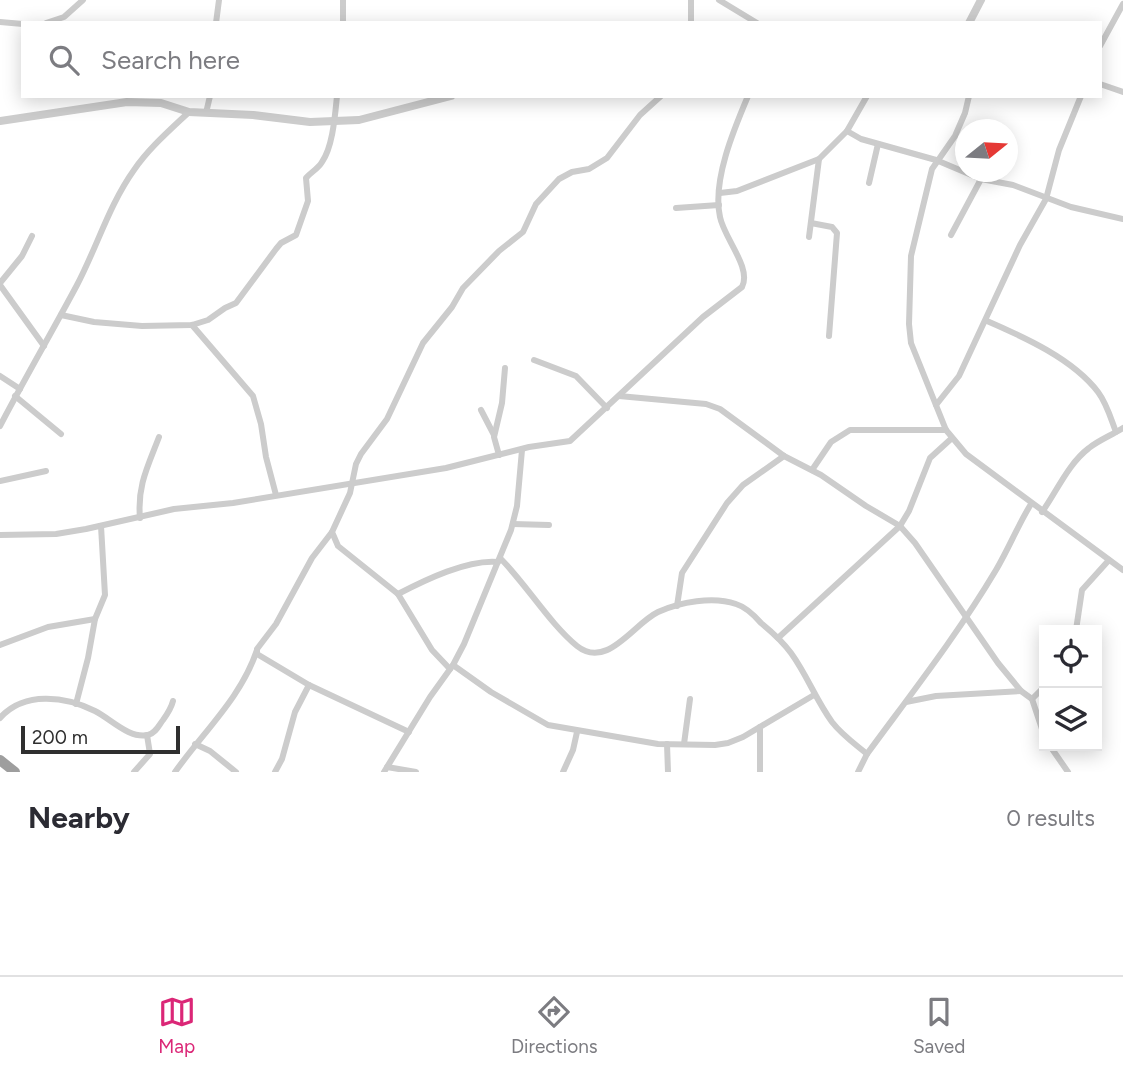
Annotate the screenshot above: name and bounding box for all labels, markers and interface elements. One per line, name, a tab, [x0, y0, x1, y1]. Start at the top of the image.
search box	[21, 21, 1102, 98]
icon: search	[45, 41, 83, 79]
text: Search here	[101, 44, 240, 76]
north arrow	[955, 119, 1018, 182]
map controls	[1039, 625, 1102, 751]
button: locate	[1039, 625, 1102, 688]
button: layers	[1039, 688, 1102, 751]
scale bar	[21, 723, 180, 755]
text: 200 m	[32, 726, 88, 749]
text: Nearby	[28, 799, 130, 836]
text: 0 results	[1006, 804, 1095, 832]
tab: Map	[158, 993, 196, 1058]
tab: Directions	[511, 993, 598, 1058]
tab: Saved	[913, 993, 965, 1058]

